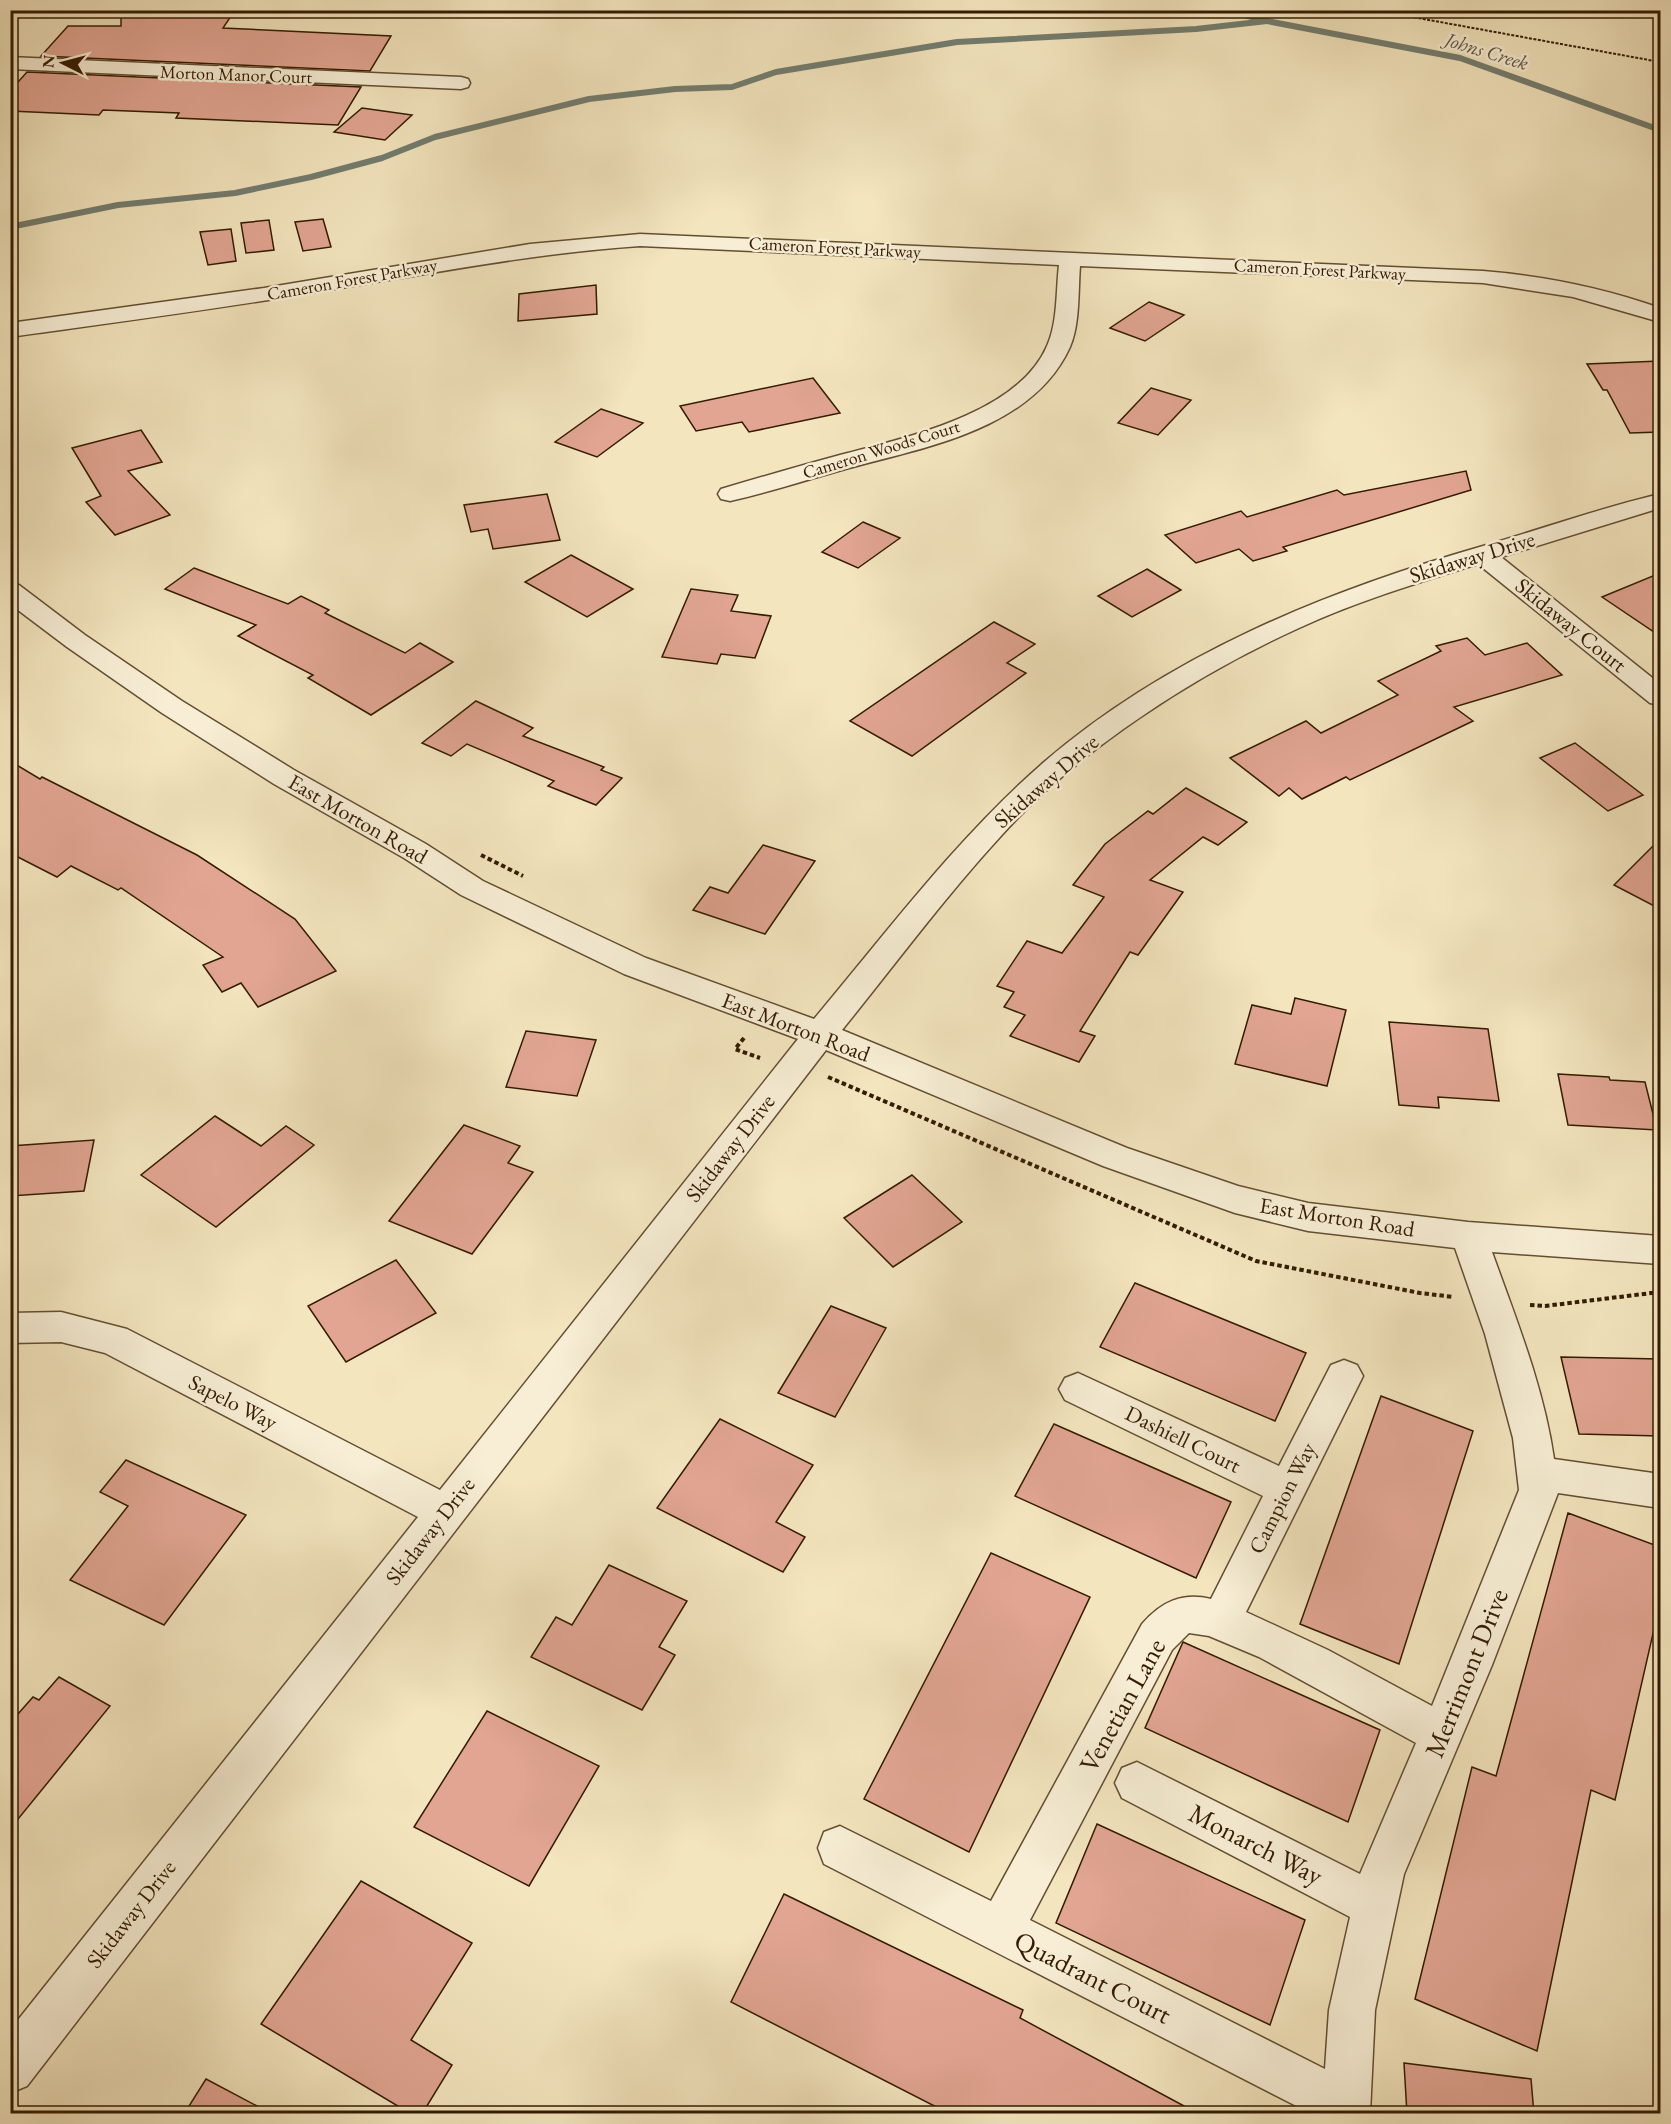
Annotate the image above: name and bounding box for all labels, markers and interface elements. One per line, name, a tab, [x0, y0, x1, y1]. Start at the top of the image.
water label: Johns Creek	[1439, 25, 1532, 76]
north arrow	[33, 33, 93, 93]
text: N	[37, 54, 60, 69]
street label: Morton Manor Court	[159, 60, 313, 88]
street label: Cameron Forest Parkway	[748, 231, 922, 263]
street label: Cameron Forest Parkway	[265, 253, 439, 305]
street label: Cameron Forest Parkway	[1233, 253, 1407, 285]
street label: Cameron Woods Court	[800, 414, 963, 484]
street label: Skidaway Drive	[1406, 524, 1539, 590]
street label: Skidaway Court	[1509, 571, 1633, 679]
street label: Skidaway Drive	[988, 727, 1105, 835]
street label: East Morton Road	[283, 767, 434, 871]
street label: East Morton Road	[718, 985, 875, 1069]
street label: Skidaway Drive	[679, 1088, 782, 1208]
street label: East Morton Road	[1257, 1190, 1417, 1244]
street label: Sapelo Way	[184, 1367, 283, 1437]
street label: Dashiell Court	[1120, 1399, 1246, 1479]
street label: Campion Way	[1242, 1437, 1323, 1559]
street label: Skidaway Drive	[379, 1471, 482, 1591]
street label: Merrimont Drive	[1416, 1583, 1516, 1763]
street label: Venetian Lane	[1071, 1632, 1173, 1778]
street label: Monarch Way	[1183, 1795, 1329, 1893]
street label: Skidaway Drive	[80, 1854, 183, 1974]
street label: Quadrant Court	[1009, 1922, 1178, 2032]

